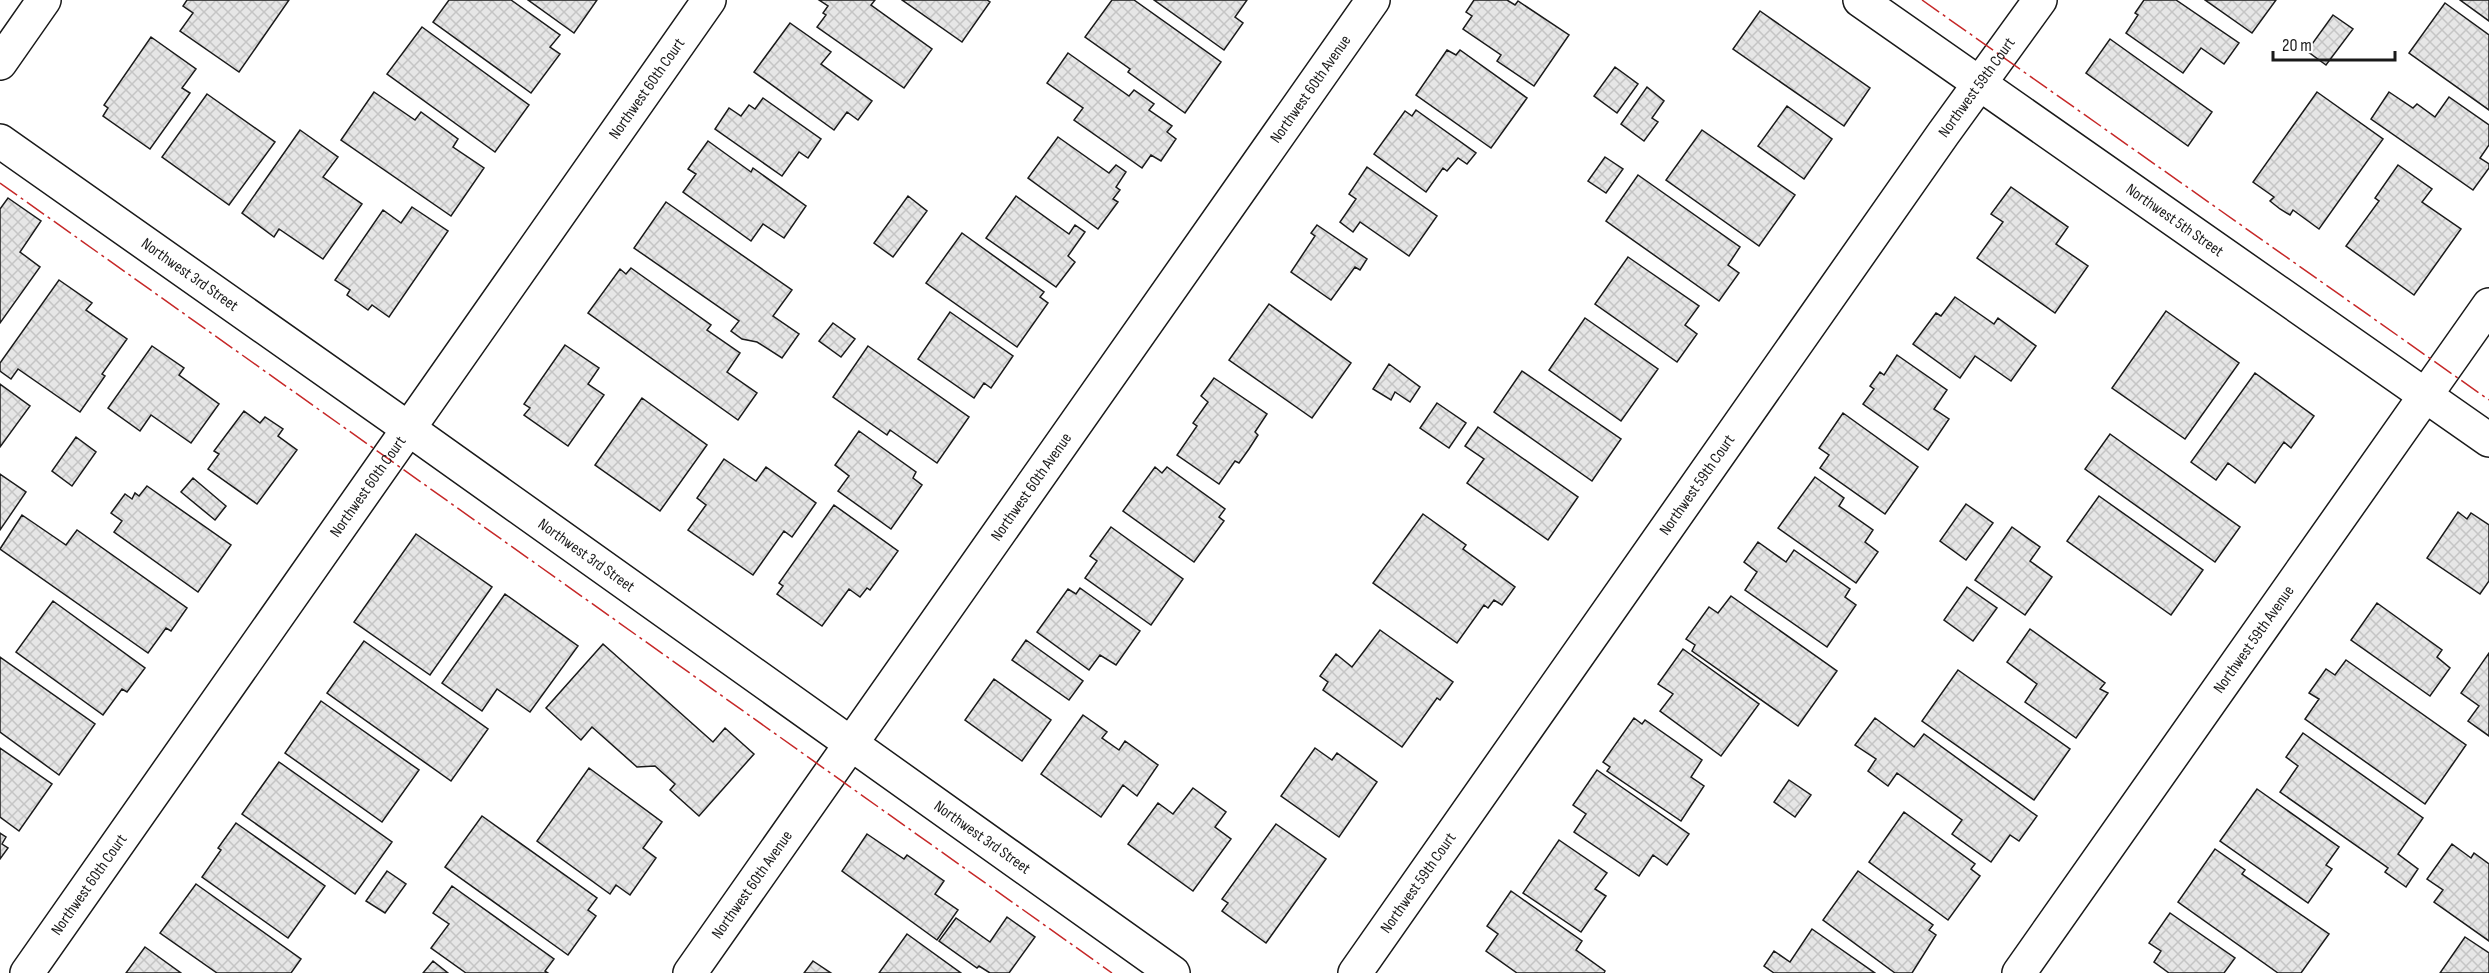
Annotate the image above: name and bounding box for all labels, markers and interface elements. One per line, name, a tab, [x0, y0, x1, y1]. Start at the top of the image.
scale bar	[2273, 24, 2394, 62]
street label: Northwest 60th Avenue	[1266, 31, 1355, 147]
street label: Northwest 60th Court	[605, 34, 689, 143]
street label: Northwest 59th Court	[1934, 34, 2019, 141]
text: 20 m	[2282, 35, 2312, 56]
street label: Northwest 5th Street	[2122, 180, 2227, 261]
street label: Northwest 3rd Street	[138, 234, 242, 315]
street label: Northwest 60th Avenue	[987, 429, 1076, 544]
street label: Northwest 59th Court	[1655, 431, 1739, 539]
street label: Northwest 60th Court	[326, 432, 410, 541]
street label: Northwest 3rd Street	[534, 515, 638, 596]
street label: Northwest 59th Avenue	[2209, 582, 2298, 697]
street label: Northwest 3rd Street	[930, 796, 1034, 878]
street label: Northwest 60th Avenue	[708, 827, 796, 942]
street label: Northwest 59th Court	[1376, 829, 1460, 937]
street label: Northwest 60th Court	[47, 830, 131, 939]

